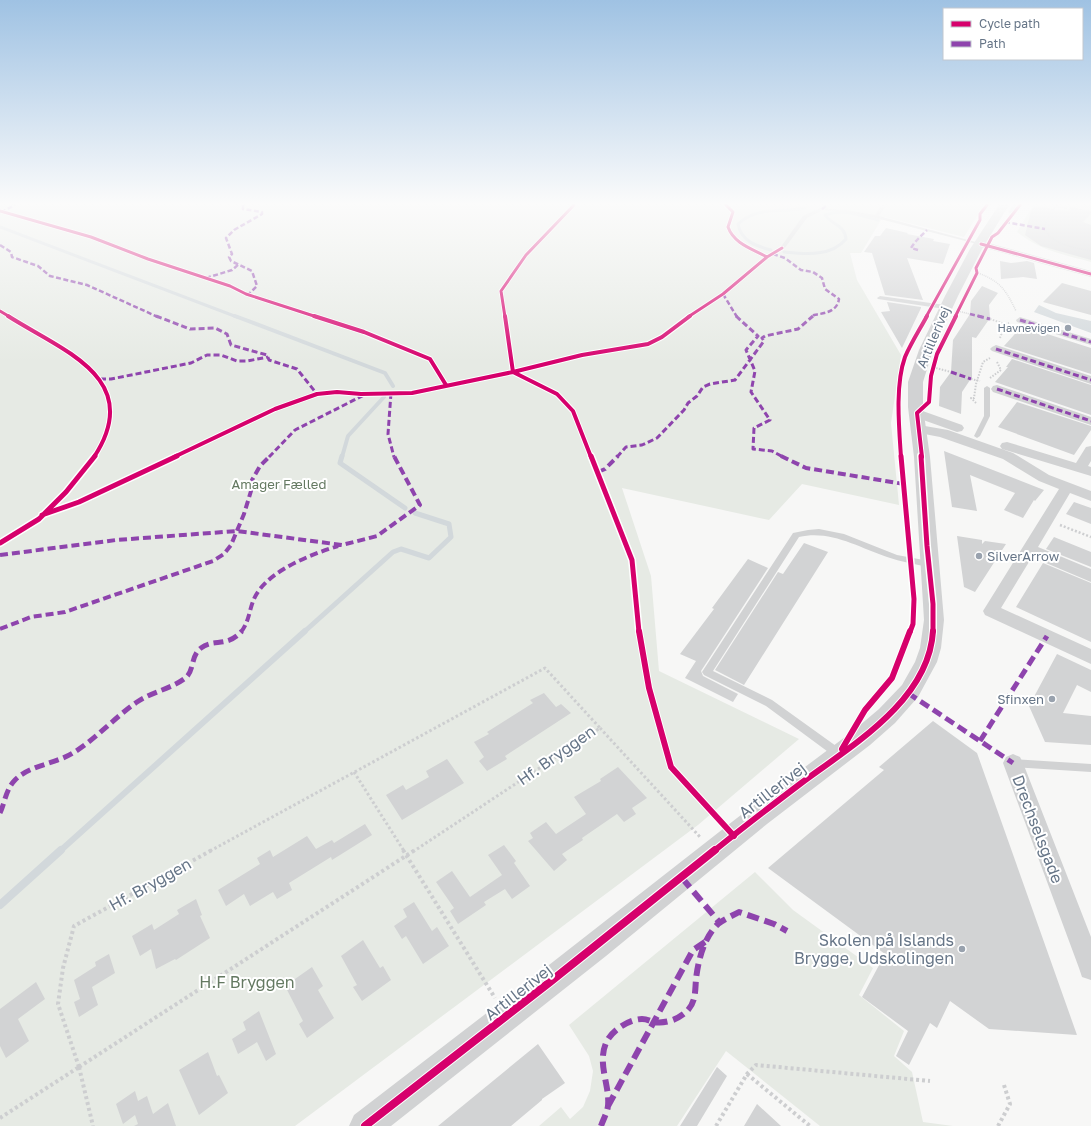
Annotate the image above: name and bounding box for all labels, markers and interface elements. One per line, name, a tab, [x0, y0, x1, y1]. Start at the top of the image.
legend	[943, 8, 1083, 60]
text: Cycle path	[979, 16, 1040, 31]
text: Path	[979, 36, 1006, 51]
street label: Artillerivej	[913, 304, 953, 370]
place label: Havnevigen	[998, 321, 1060, 334]
marker: Havnevigen	[1063, 323, 1073, 333]
park label: Amager Fælled	[232, 476, 326, 492]
place label: SilverArrow	[987, 548, 1060, 564]
marker: SilverArrow	[974, 551, 984, 561]
place label: Sfinxen	[997, 691, 1044, 707]
marker: Sfinxen	[1047, 694, 1057, 704]
street label: Hf. Bryggen	[513, 721, 599, 789]
street label: Artillerivej	[734, 757, 810, 823]
street label: Drechselsgade	[1008, 772, 1068, 886]
street label: Hf. Bryggen	[105, 853, 195, 915]
place label: Skolen på Islands Brygge, Udskolingen	[794, 930, 954, 968]
marker: Skolen på Islands Brygge, Udskolingen	[957, 944, 967, 954]
street label: Artillerivej	[480, 959, 556, 1025]
park label: H.F Bryggen	[199, 972, 295, 992]

